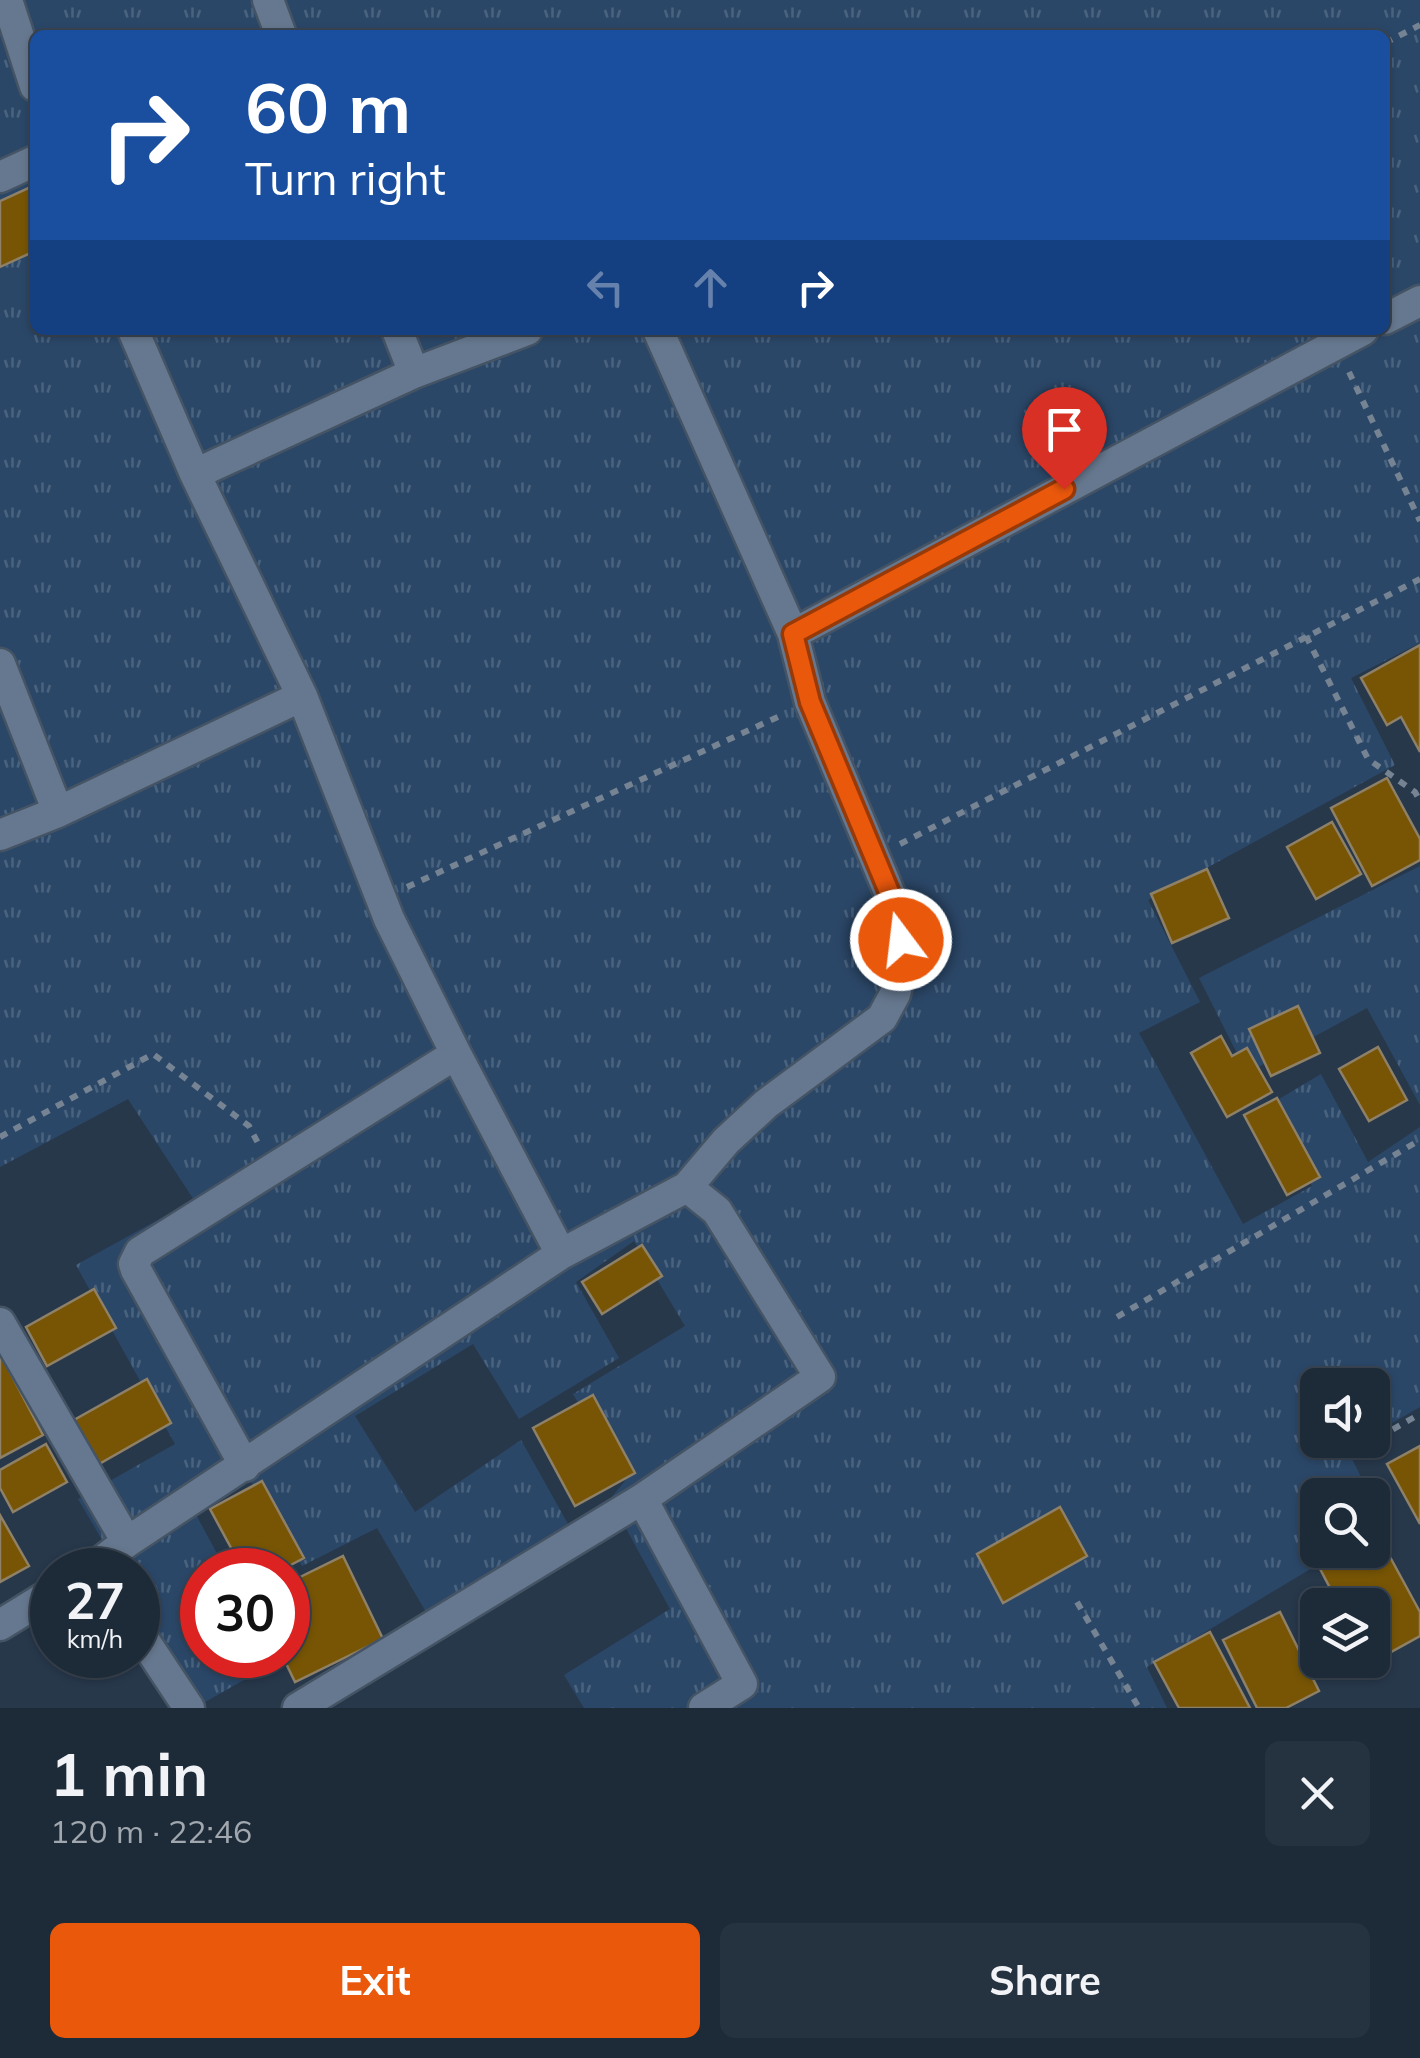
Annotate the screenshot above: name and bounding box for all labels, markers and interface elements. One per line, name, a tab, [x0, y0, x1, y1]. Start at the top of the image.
text: 60 m	[245, 63, 411, 151]
icon: right	[80, 70, 210, 200]
text: Turn right	[245, 150, 446, 206]
icon: left	[578, 260, 633, 315]
icon: ahead	[683, 260, 738, 315]
icon: right	[788, 260, 843, 315]
pin	[1022, 387, 1107, 490]
icon: arrive	[1037, 402, 1092, 457]
position arrow	[849, 888, 953, 992]
map controls	[1300, 1368, 1390, 1678]
button: sound	[1300, 1368, 1390, 1458]
button: search	[1300, 1478, 1390, 1568]
speed limit sign: 30	[180, 1548, 310, 1678]
text: 27	[65, 1569, 125, 1632]
button: layers	[1300, 1588, 1390, 1678]
text: km/h	[67, 1623, 123, 1654]
text: 1 min	[50, 1736, 208, 1811]
button: close	[1265, 1741, 1370, 1846]
text: 120 m · 22:46	[50, 1811, 252, 1851]
button: Exit	[50, 1923, 700, 2038]
button: Share	[720, 1923, 1370, 2038]

